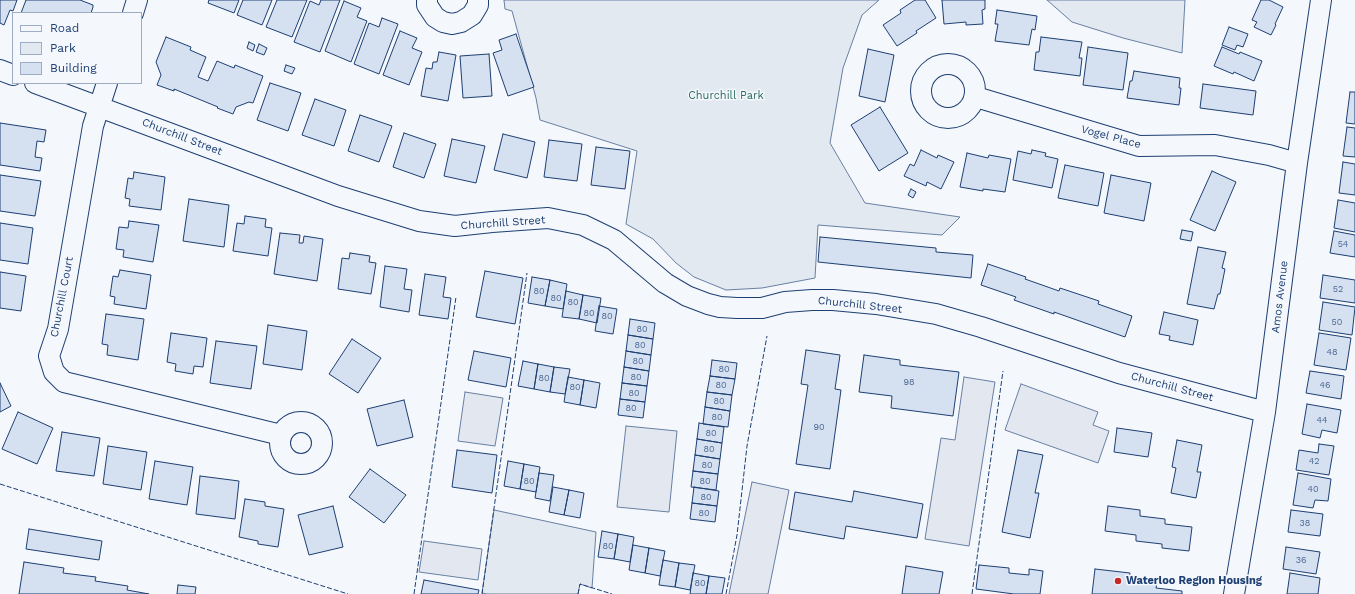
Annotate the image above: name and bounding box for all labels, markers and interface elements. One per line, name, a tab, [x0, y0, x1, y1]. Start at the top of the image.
legend	[12, 12, 142, 84]
text: Road	[50, 21, 79, 35]
text: Park	[50, 41, 76, 55]
text: Building	[50, 61, 97, 75]
park label: Churchill Park	[688, 89, 764, 103]
street label: Churchill Street	[140, 116, 224, 158]
street label: Vogel Place	[1080, 123, 1142, 151]
street label: Churchill Street	[460, 213, 546, 233]
house number: 54	[1338, 239, 1348, 249]
street label: Churchill Court	[48, 256, 76, 338]
street label: Amos Avenue	[1269, 260, 1291, 334]
house number: 52	[1333, 284, 1343, 294]
house number: 80	[533, 286, 545, 296]
house number: 80	[550, 293, 562, 303]
street label: Churchill Street	[817, 294, 903, 316]
house number: 80	[567, 297, 579, 307]
house number: 80	[583, 308, 595, 318]
house number: 80	[601, 311, 613, 321]
house number: 50	[1332, 317, 1342, 327]
house number: 80	[636, 324, 648, 334]
house number: 80	[634, 340, 646, 350]
house number: 48	[1326, 347, 1338, 357]
house number: 80	[632, 356, 644, 366]
house number: 80	[718, 364, 730, 374]
street label: Churchill Street	[1129, 370, 1215, 404]
house number: 80	[630, 372, 642, 382]
house number: 80	[538, 373, 550, 383]
house number: 98	[903, 377, 915, 387]
house number: 80	[715, 380, 727, 390]
house number: 46	[1320, 380, 1330, 390]
house number: 80	[569, 382, 581, 392]
house number: 80	[628, 388, 640, 398]
house number: 80	[713, 396, 725, 406]
house number: 80	[625, 403, 637, 413]
house number: 80	[711, 412, 723, 422]
house number: 44	[1317, 415, 1327, 425]
house number: 90	[813, 422, 825, 432]
house number: 80	[705, 428, 717, 438]
house number: 80	[703, 444, 715, 454]
house number: 42	[1309, 456, 1319, 466]
house number: 80	[701, 460, 713, 470]
house number: 80	[523, 476, 535, 486]
house number: 80	[699, 476, 711, 486]
house number: 40	[1307, 484, 1319, 494]
house number: 80	[700, 492, 712, 502]
house number: 80	[698, 508, 710, 518]
house number: 38	[1300, 518, 1310, 528]
house number: 80	[602, 541, 614, 551]
house number: 36	[1296, 555, 1306, 565]
place label: Waterloo Region Housing	[1126, 574, 1262, 588]
marker: Waterloo Region Housing	[1113, 576, 1123, 586]
house number: 80	[694, 578, 706, 588]

